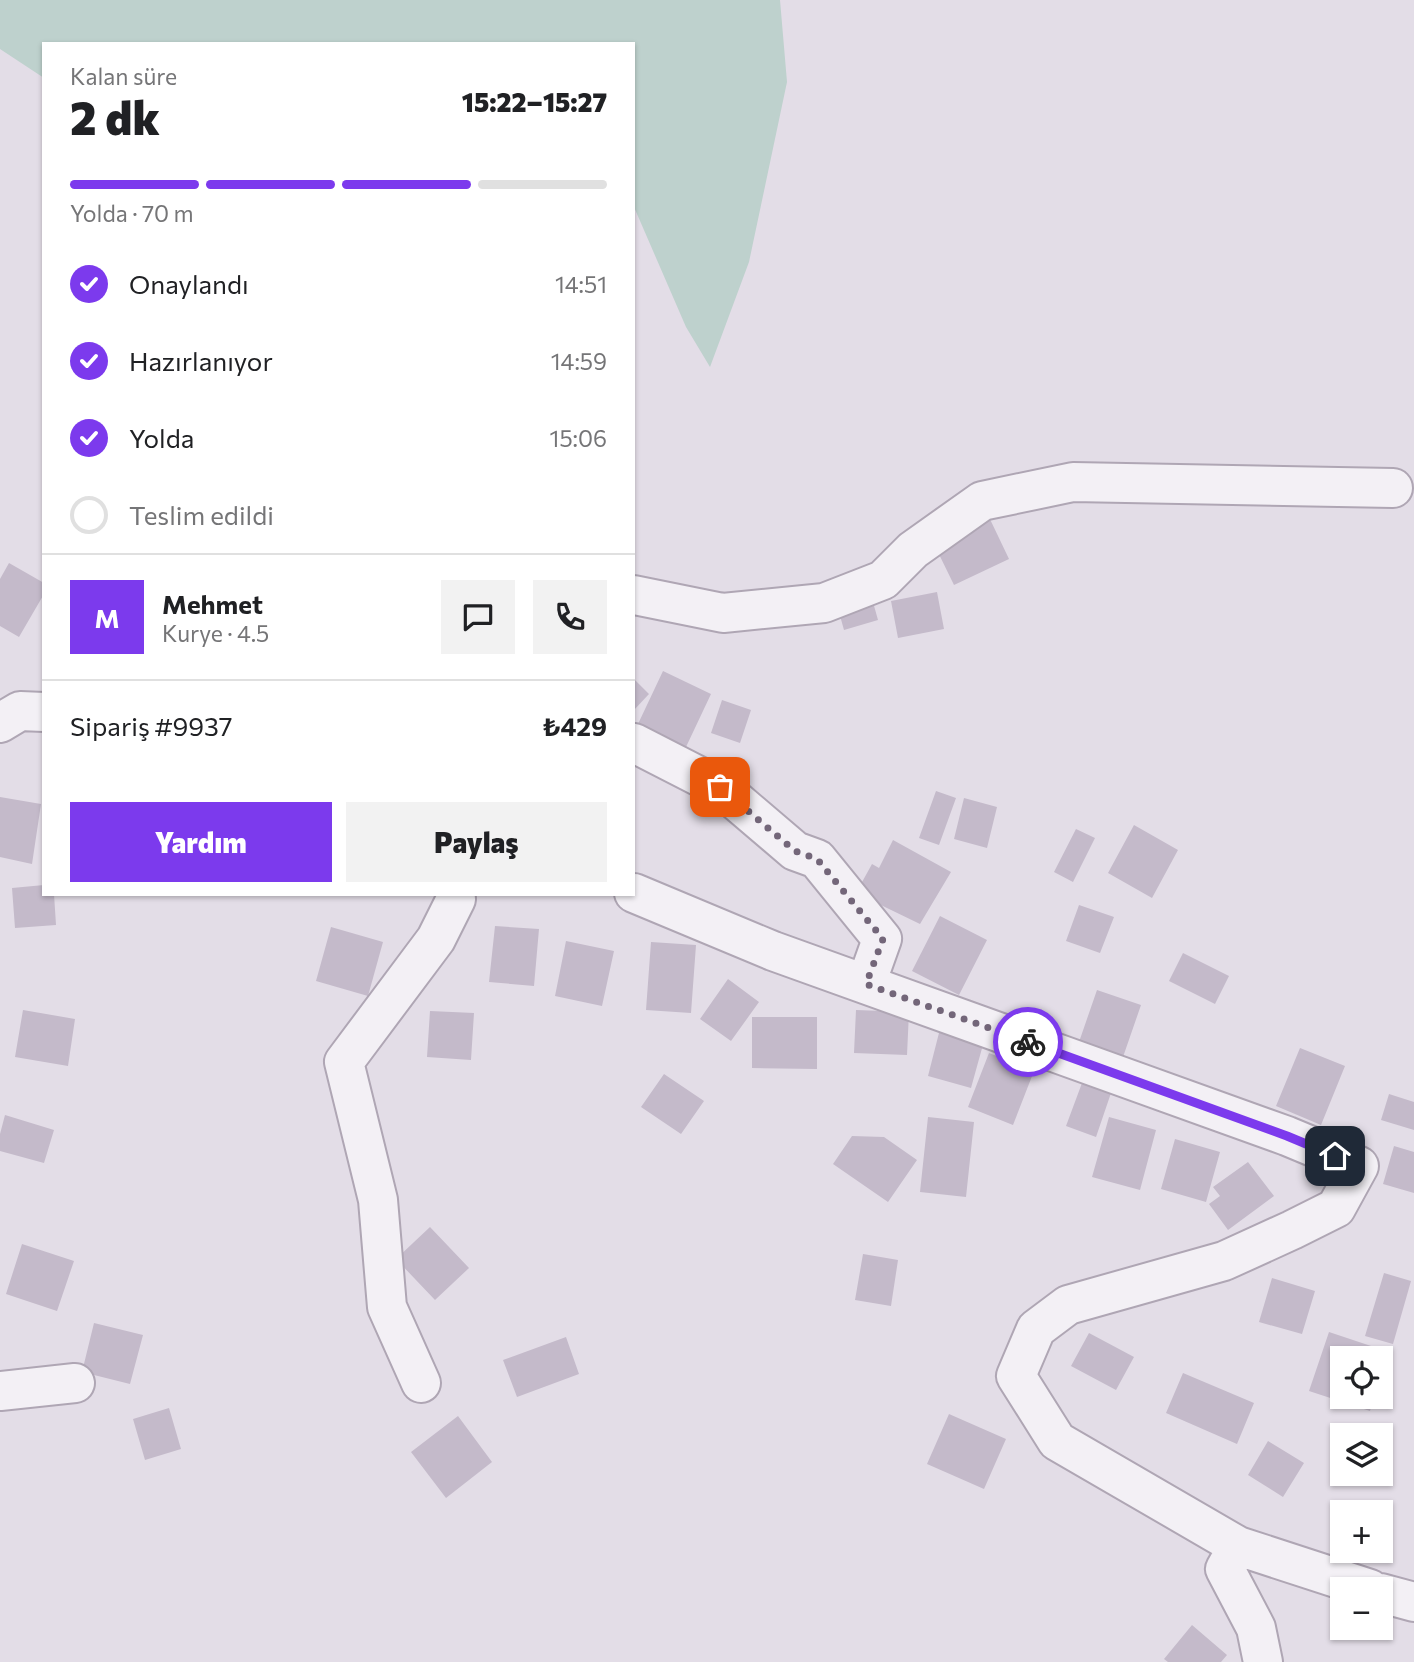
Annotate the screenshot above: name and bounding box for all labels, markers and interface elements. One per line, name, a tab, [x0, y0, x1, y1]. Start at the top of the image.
text: Kalan süre	[70, 62, 177, 90]
text: 15:22–15:27	[462, 86, 607, 117]
text: 2 dk	[70, 88, 160, 144]
text: Yolda · 70 m	[70, 199, 194, 227]
icon: check	[70, 265, 108, 303]
text: Onaylandı	[129, 268, 249, 299]
text: 14:51	[555, 270, 607, 298]
icon: check	[70, 342, 108, 380]
text: Hazırlanıyor	[129, 345, 273, 376]
text: 14:59	[551, 347, 607, 375]
icon: check	[70, 419, 108, 457]
text: Yolda	[129, 422, 194, 453]
text: 15:06	[550, 424, 607, 452]
text: Teslim edildi	[129, 499, 274, 530]
button: chat	[441, 580, 515, 654]
button: phone	[533, 580, 607, 654]
text: Mehmet	[162, 588, 263, 619]
text: M	[94, 602, 120, 633]
text: Kurye · 4.5	[162, 619, 269, 647]
text: Sipariş #9937	[70, 710, 233, 741]
text: ₺429	[542, 710, 607, 741]
pin	[690, 757, 750, 817]
icon: bag	[701, 768, 739, 806]
button: Yardım	[70, 802, 332, 882]
button: Paylaş	[346, 802, 607, 882]
courier	[993, 1007, 1063, 1077]
icon: bike	[1009, 1023, 1047, 1061]
pin	[1305, 1126, 1365, 1186]
icon: home	[1316, 1137, 1354, 1175]
map controls	[1330, 1346, 1393, 1640]
button: locate	[1330, 1346, 1393, 1409]
button: layers	[1330, 1423, 1393, 1486]
button: +	[1330, 1500, 1393, 1563]
button: −	[1330, 1577, 1393, 1640]

